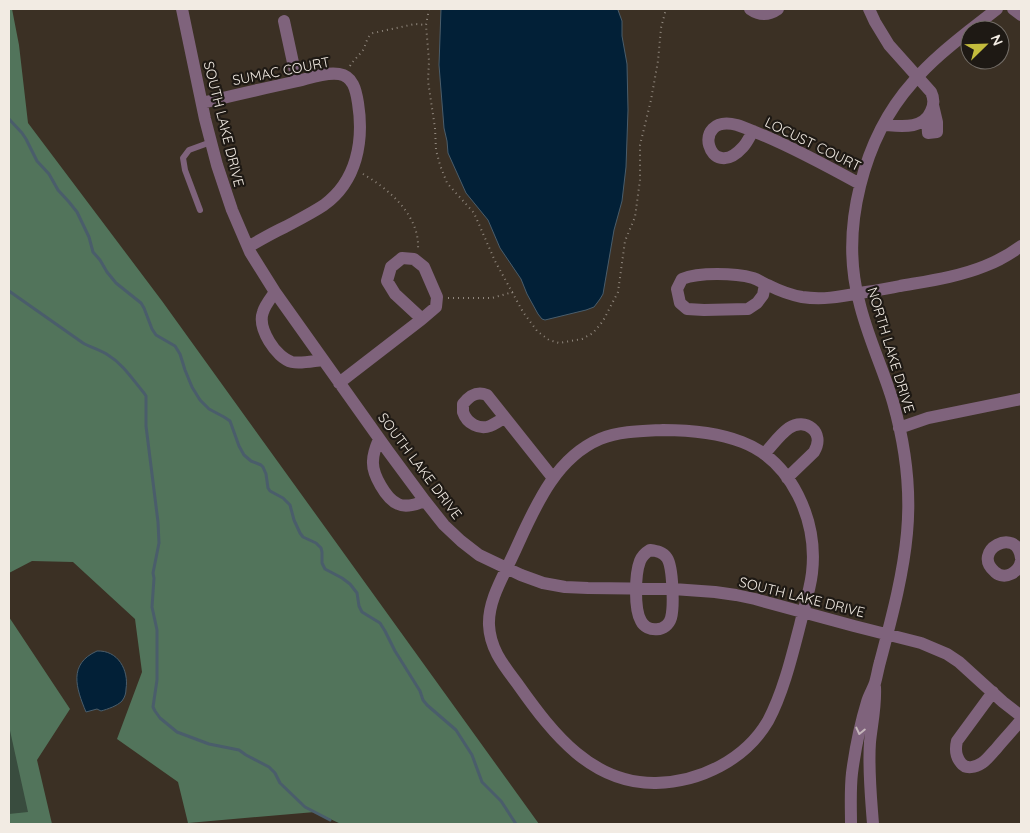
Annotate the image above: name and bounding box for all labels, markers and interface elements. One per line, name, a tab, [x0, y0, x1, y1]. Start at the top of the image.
north arrow	[960, 20, 1010, 70]
text: N	[987, 32, 1007, 48]
street label: SUMAC COURT	[231, 53, 331, 89]
street label: SOUTH LAKE DRIVE	[200, 59, 248, 189]
street label: LOCUST COURT	[762, 113, 864, 175]
street label: NORTH LAKE DRIVE	[863, 285, 919, 415]
street label: SOUTH LAKE DRIVE	[374, 409, 466, 523]
street label: SOUTH LAKE DRIVE	[737, 573, 867, 621]
one-way arrow	[855, 726, 866, 735]

